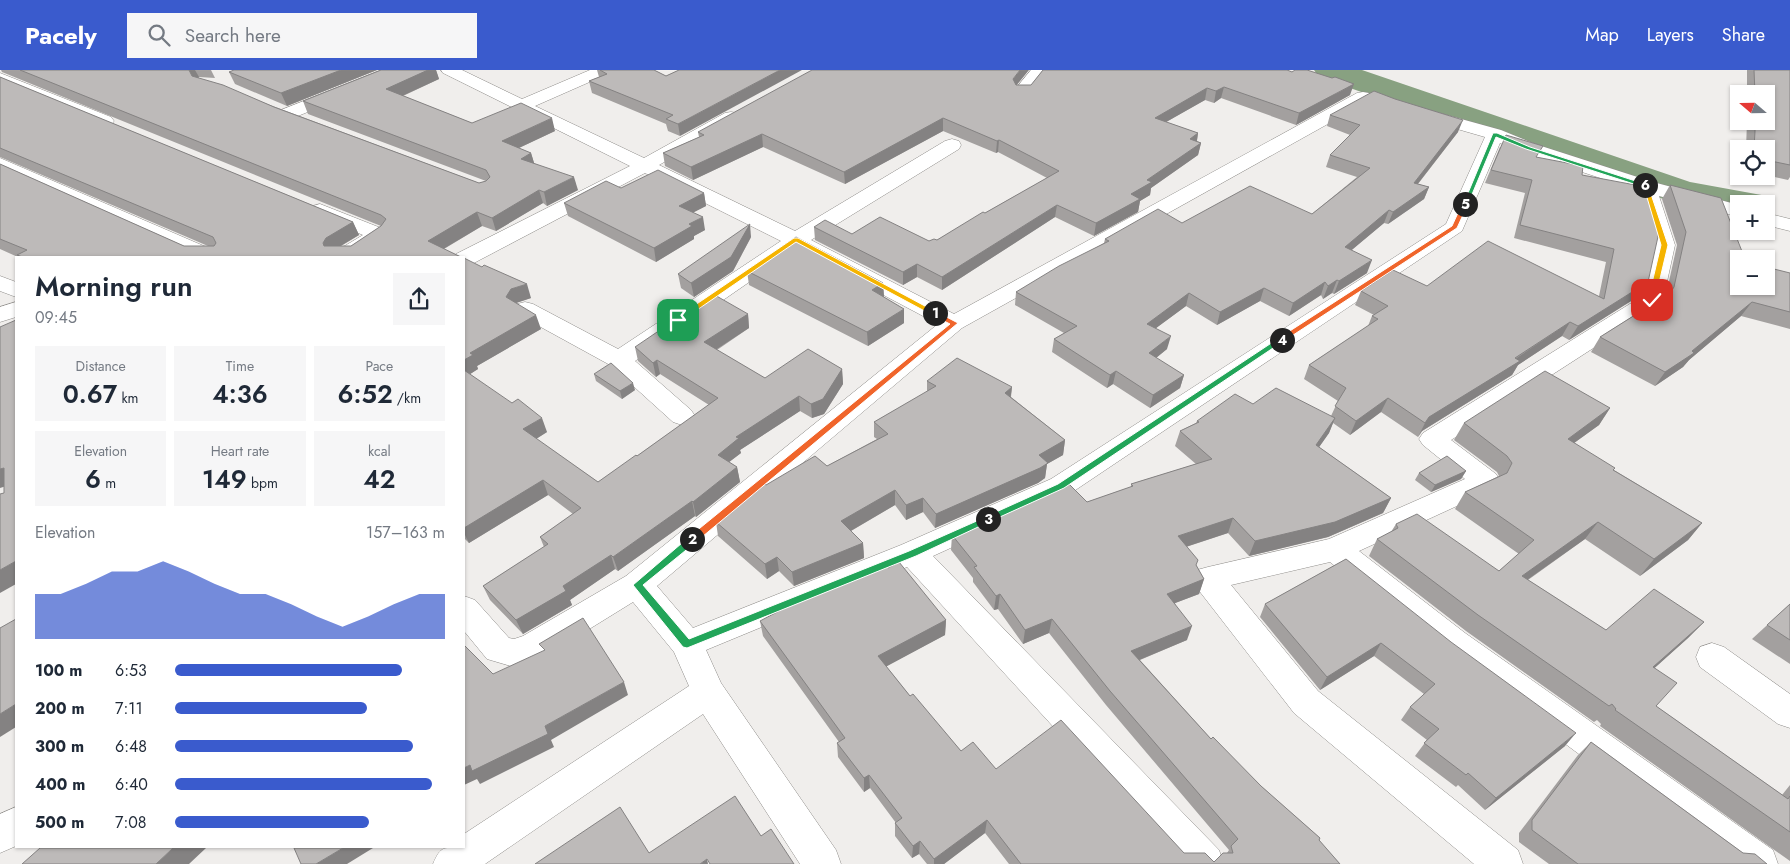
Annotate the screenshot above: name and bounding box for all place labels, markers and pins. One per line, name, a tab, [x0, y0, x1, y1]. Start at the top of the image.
pin: 6	[1632, 172, 1658, 198]
pin: 5	[1452, 192, 1478, 216]
pin	[1631, 279, 1673, 321]
pin	[657, 299, 699, 341]
pin: 1	[922, 300, 948, 326]
pin: 4	[1270, 328, 1294, 352]
pin: 3	[976, 506, 1000, 532]
pin: 2	[680, 526, 704, 552]

